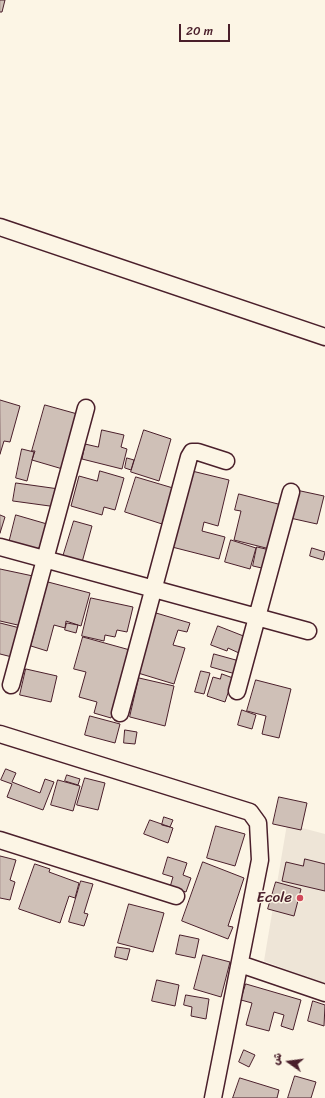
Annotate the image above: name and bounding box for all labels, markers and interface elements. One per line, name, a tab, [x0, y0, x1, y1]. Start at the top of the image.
scale bar	[181, 16, 232, 42]
text: 20 m	[186, 20, 213, 42]
place label: Ecole	[257, 889, 292, 907]
marker: Ecole	[295, 893, 305, 903]
north arrow	[269, 1042, 309, 1082]
text: ش	[266, 1051, 288, 1067]

